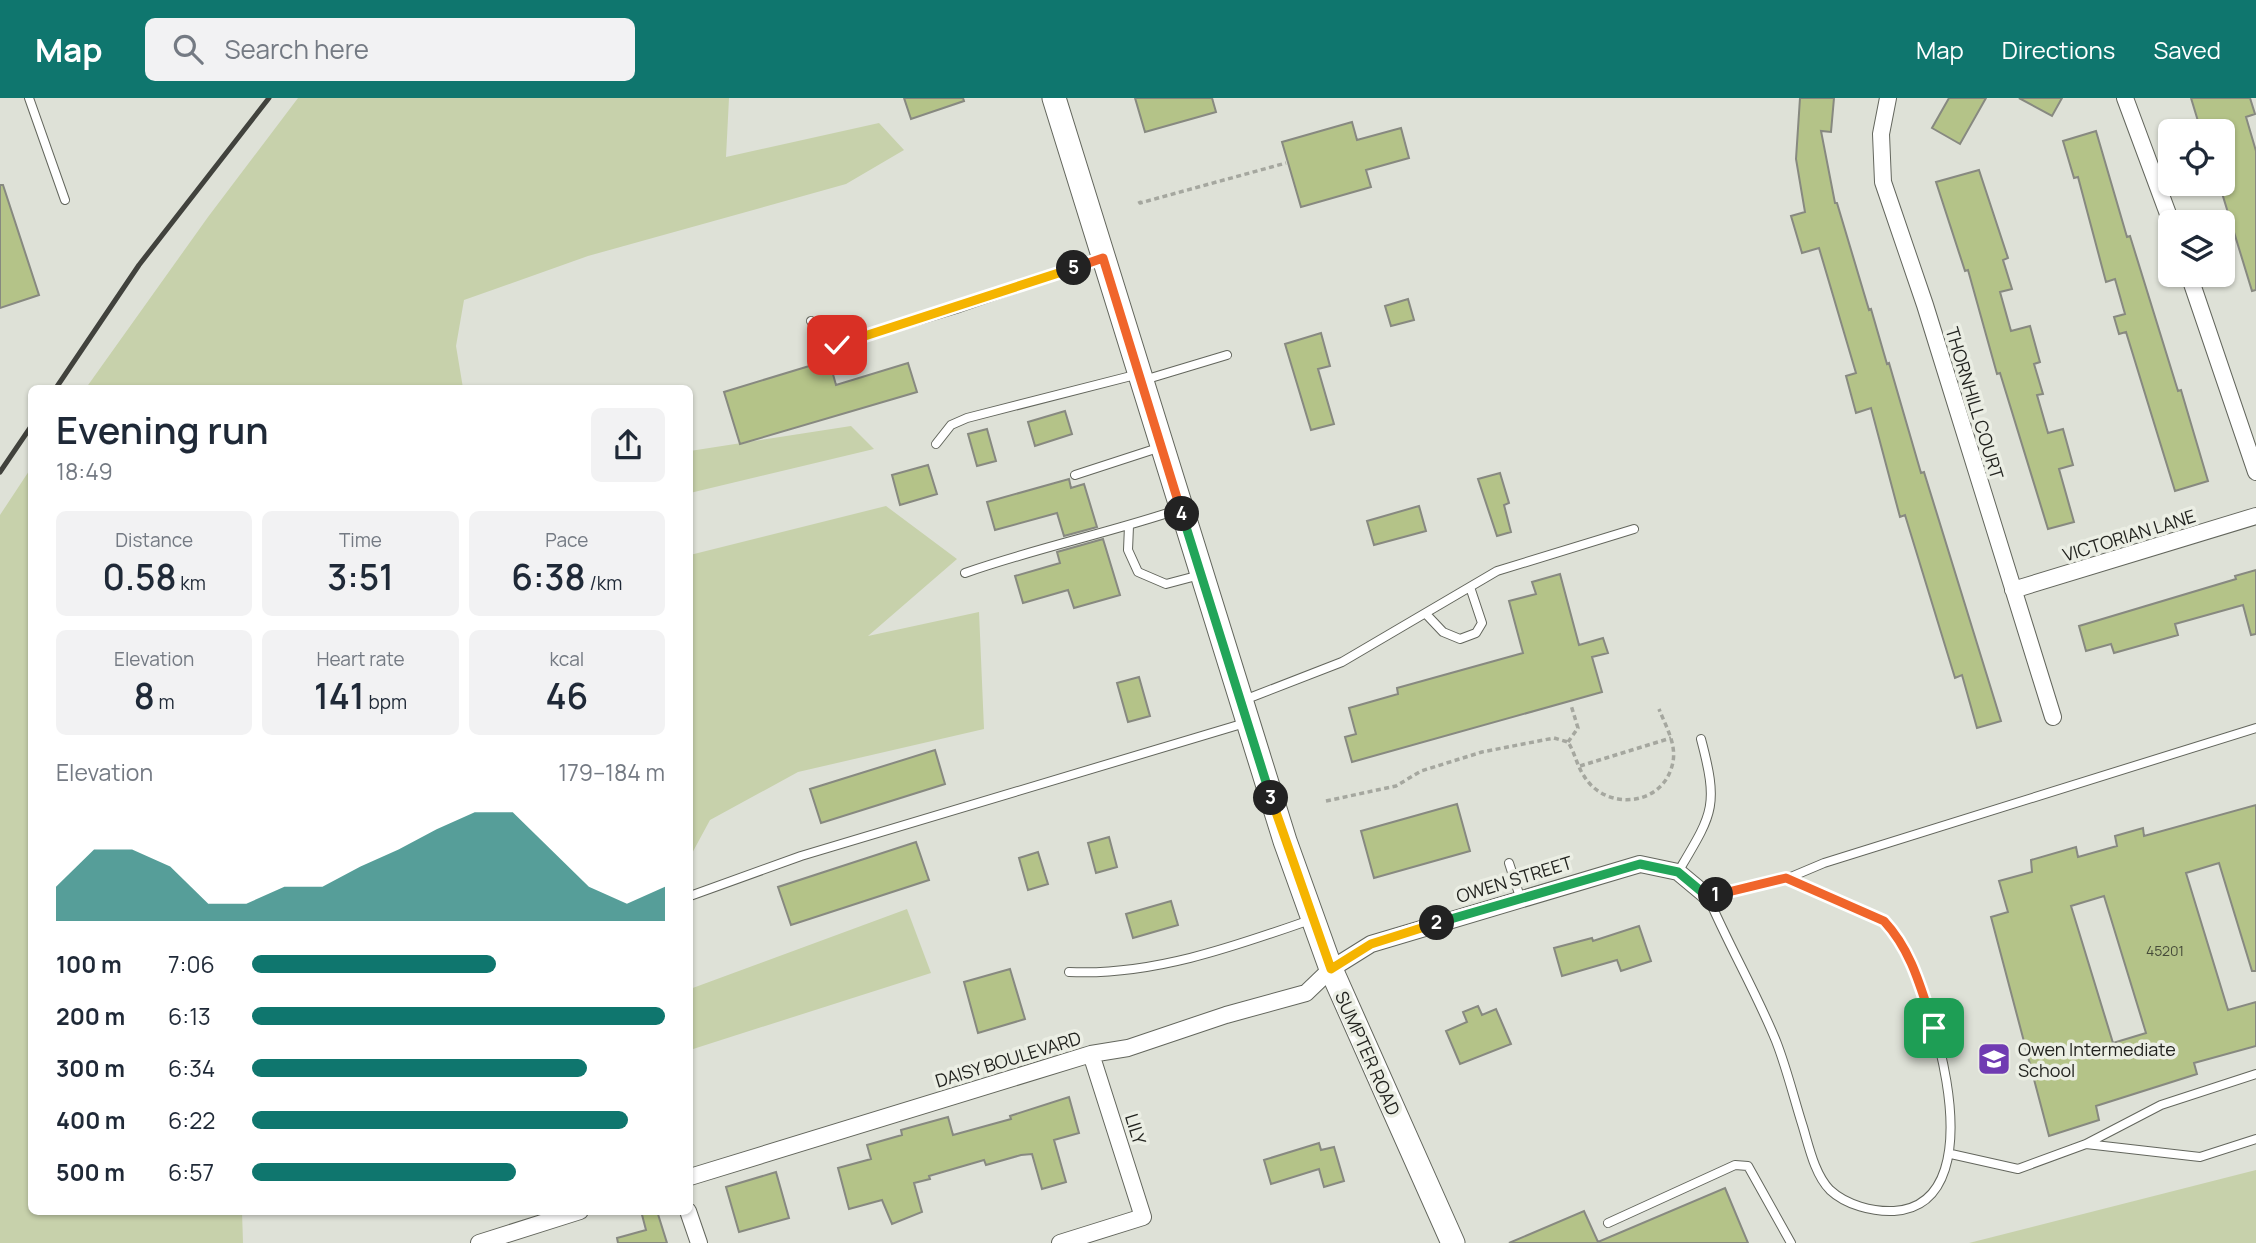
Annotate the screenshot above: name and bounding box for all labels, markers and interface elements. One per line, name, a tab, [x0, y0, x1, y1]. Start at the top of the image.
search box	[145, 18, 635, 81]
text: Map	[35, 27, 103, 72]
icon: search	[169, 30, 207, 68]
text: Search here	[225, 31, 369, 67]
text: Map	[1916, 33, 1964, 66]
text: Directions	[2002, 33, 2115, 66]
text: Saved	[2153, 33, 2221, 66]
map controls	[2158, 119, 2235, 287]
button: locate	[2158, 119, 2235, 196]
button: layers	[2158, 210, 2235, 287]
pin: 5	[1056, 250, 1092, 286]
text: 5	[1068, 254, 1079, 280]
pin	[807, 315, 867, 375]
street label: THORNHILL COURT	[1940, 324, 2010, 482]
icon: check	[818, 326, 856, 364]
text: Evening run	[56, 403, 269, 455]
button: share	[591, 408, 665, 482]
text: 18:49	[56, 455, 113, 487]
pin: 4	[1164, 496, 1200, 532]
text: 4	[1176, 500, 1187, 526]
street label: VICTORIAN LANE	[2060, 503, 2198, 567]
text: Distance	[115, 527, 193, 553]
text: Time	[339, 527, 382, 553]
text: Pace	[545, 527, 588, 553]
text: 0.58	[103, 553, 176, 601]
text: 3:51	[327, 553, 394, 601]
text: 6:38	[511, 553, 586, 601]
text: km	[176, 570, 206, 596]
text: /km	[586, 570, 622, 596]
text: Elevation	[114, 646, 194, 672]
text: Heart rate	[316, 646, 405, 672]
text: kcal	[549, 646, 584, 672]
text: 8	[134, 672, 155, 720]
text: 141	[314, 672, 365, 720]
text: 46	[545, 672, 588, 720]
text: m	[155, 689, 175, 715]
text: bpm	[365, 689, 407, 715]
text: Elevation	[56, 756, 153, 788]
text: 179–184 m	[558, 756, 665, 788]
pin: 3	[1254, 780, 1288, 816]
text: 3	[1265, 784, 1276, 810]
street label: OWEN STREET	[1453, 850, 1575, 908]
pin: 1	[1698, 878, 1734, 912]
text: 1	[1711, 881, 1720, 907]
pin: 2	[1420, 906, 1454, 940]
text: 2	[1431, 909, 1442, 935]
house number: 45201	[2146, 941, 2184, 960]
text: 100 m	[56, 948, 122, 980]
text: 7:06	[168, 948, 215, 980]
street label: SUMPTER ROAD	[1330, 987, 1406, 1119]
pin	[1904, 998, 1964, 1058]
text: 200 m	[56, 1000, 125, 1032]
text: 6:13	[168, 1000, 211, 1032]
icon: arrive	[1915, 1009, 1953, 1047]
street label: DAISY BOULEVARD	[932, 1025, 1084, 1093]
place label: Owen Intermediate School	[2018, 1037, 2176, 1082]
school or university icon: Owen Intermediate School	[1975, 1040, 2013, 1078]
text: 300 m	[56, 1052, 125, 1084]
text: 6:34	[168, 1052, 215, 1084]
text: 400 m	[56, 1104, 126, 1136]
text: 6:22	[168, 1104, 215, 1136]
street label: LILY	[1120, 1111, 1152, 1148]
text: 500 m	[56, 1156, 125, 1188]
text: 6:57	[168, 1156, 214, 1188]

